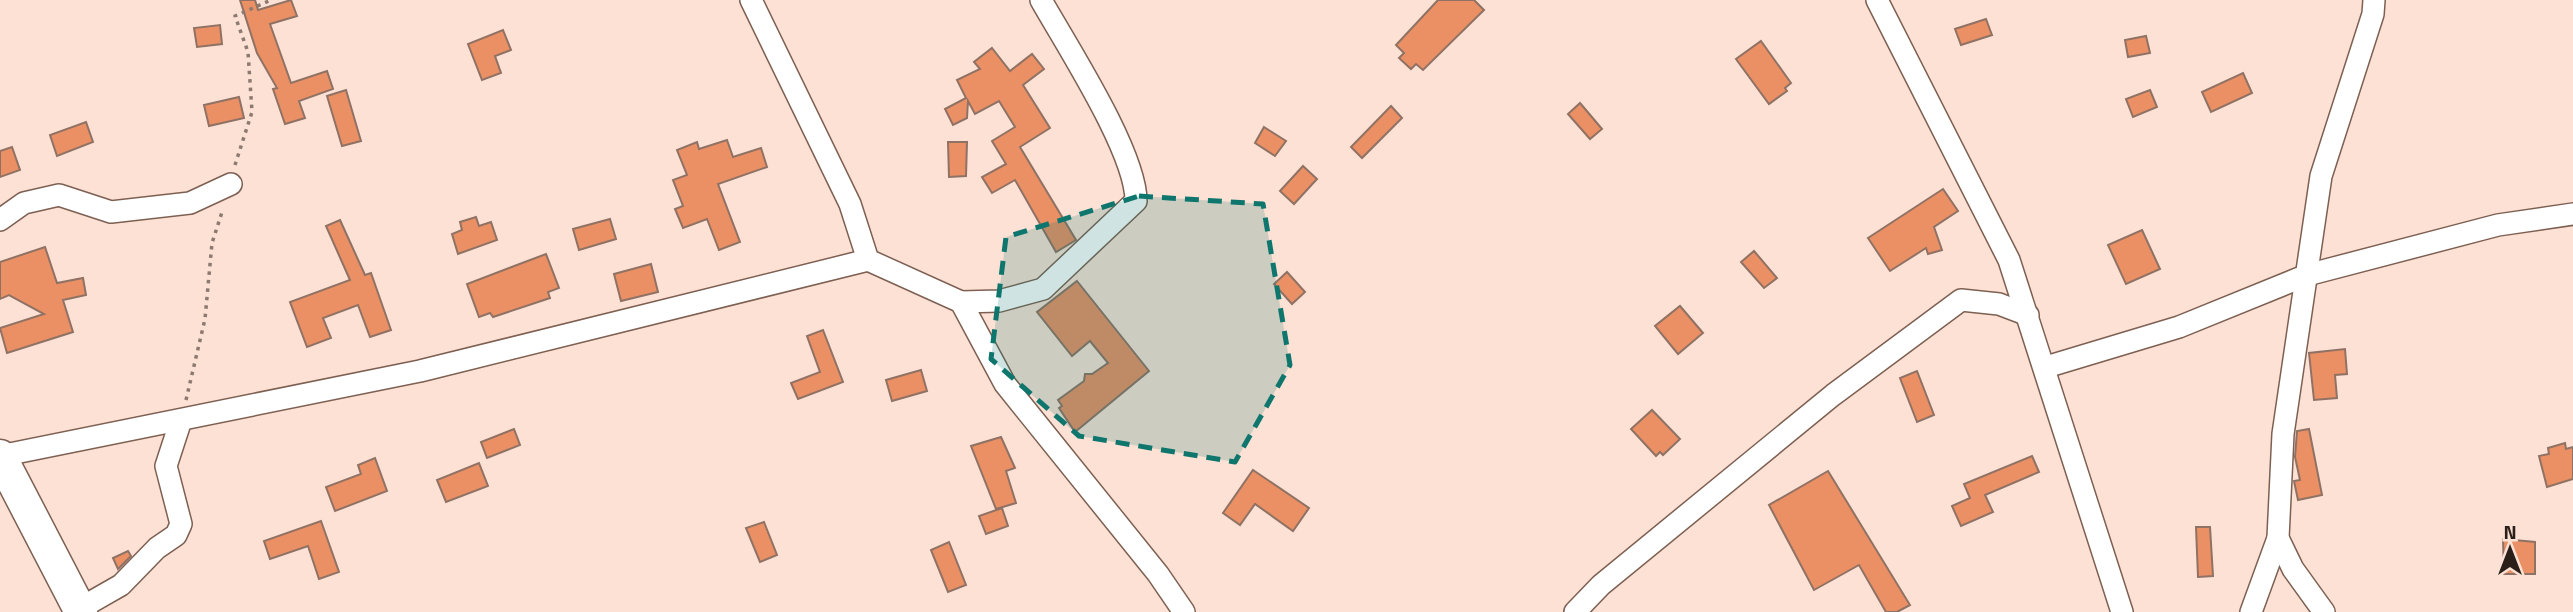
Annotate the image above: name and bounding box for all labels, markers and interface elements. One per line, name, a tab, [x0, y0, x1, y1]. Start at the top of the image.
north arrow	[2475, 514, 2545, 584]
text: N	[2503, 517, 2517, 546]

